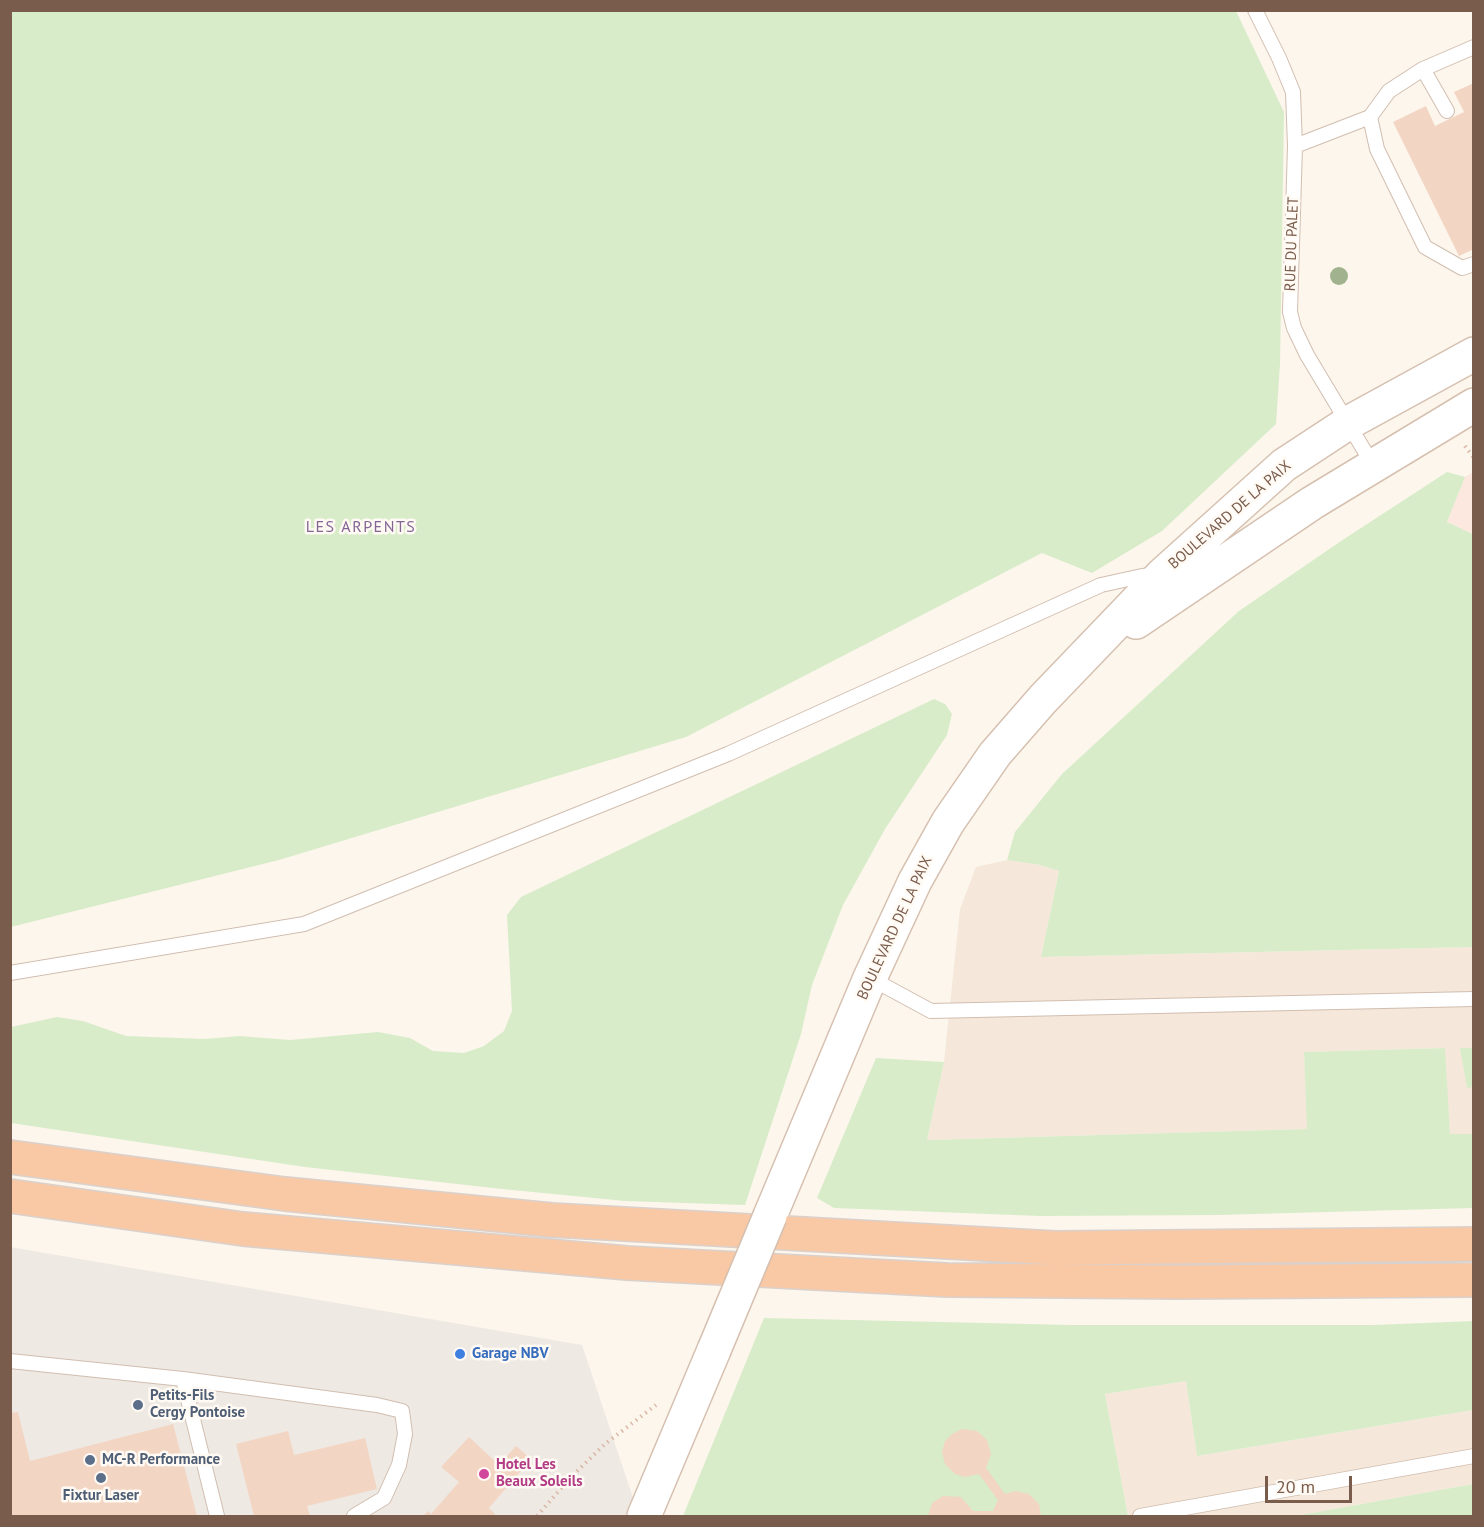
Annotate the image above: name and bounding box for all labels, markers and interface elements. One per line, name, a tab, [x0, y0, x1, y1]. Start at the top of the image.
street label: RUE DU PALET	[1281, 196, 1303, 292]
street label: BOULEVARD DE LA PAIX	[1165, 457, 1295, 573]
district label: LES ARPENTS	[306, 517, 416, 537]
street label: BOULEVARD DE LA PAIX	[854, 853, 936, 1003]
place label: Garage NBV	[472, 1345, 548, 1363]
marker: Garage NBV	[453, 1347, 467, 1361]
place label: Petits-Fils Cergy Pontoise	[150, 1387, 245, 1422]
marker: Petits-Fils Cergy Pontoise	[131, 1398, 145, 1412]
place label: MC-R Performance	[102, 1451, 220, 1469]
marker: MC-R Performance	[83, 1453, 97, 1467]
place label: Hotel Les Beaux Soleils	[496, 1456, 582, 1491]
scale bar	[1268, 1464, 1355, 1502]
marker: Hotel Les Beaux Soleils	[477, 1467, 491, 1481]
marker: Fixtur Laser	[94, 1471, 108, 1485]
text: 20 m	[1276, 1475, 1315, 1498]
place label: Fixtur Laser	[63, 1487, 139, 1505]

